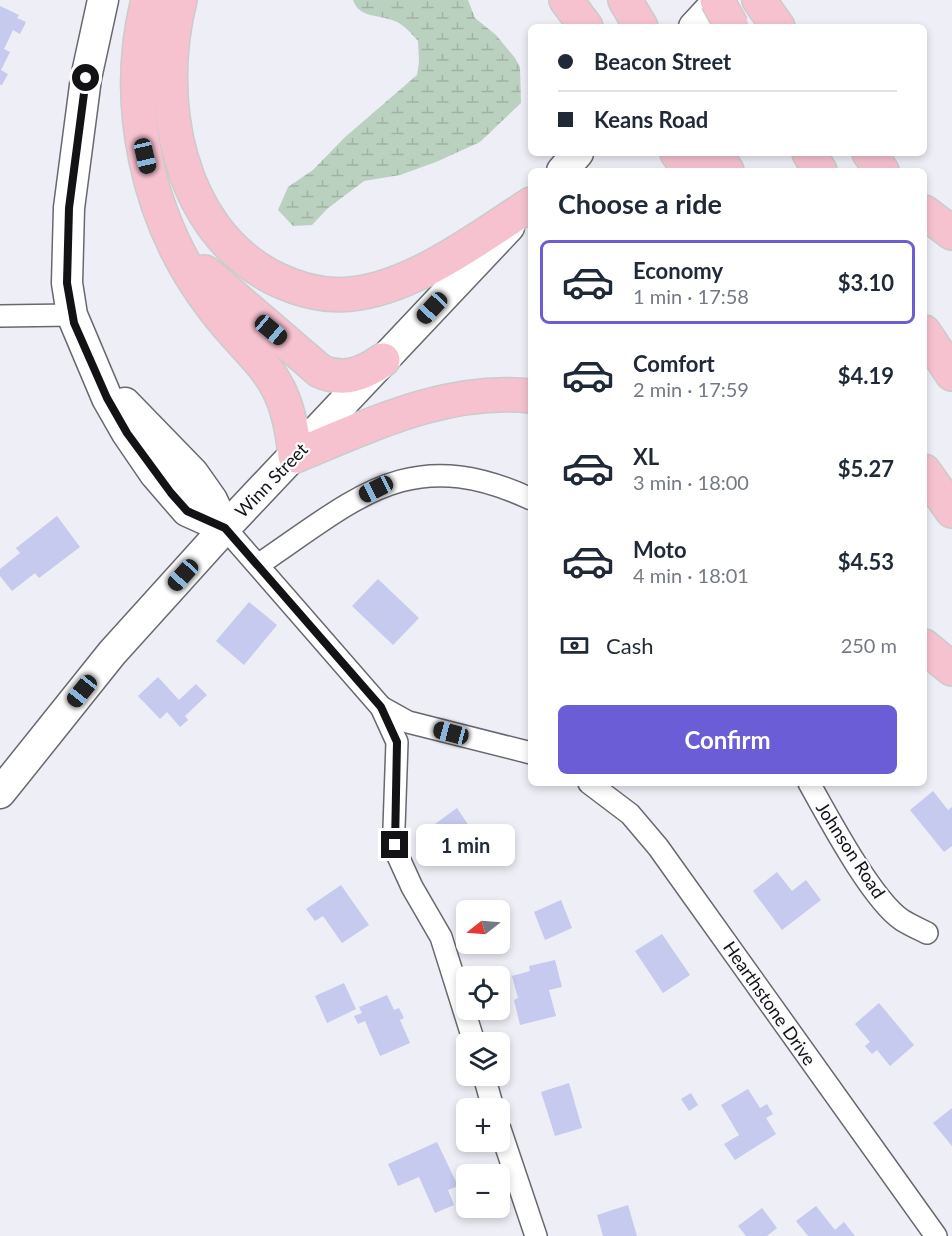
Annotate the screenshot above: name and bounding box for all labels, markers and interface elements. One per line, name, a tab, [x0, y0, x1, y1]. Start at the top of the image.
text: Beacon Street	[594, 48, 731, 75]
route start	[72, 64, 99, 91]
text: Keans Road	[594, 106, 708, 133]
car	[132, 136, 158, 176]
text: Choose a ride	[558, 187, 722, 220]
icon: car	[561, 255, 615, 309]
text: Economy	[633, 257, 723, 284]
text: $3.10	[838, 269, 894, 296]
text: 1 min · 17:58	[633, 284, 749, 308]
car	[413, 289, 451, 327]
car	[251, 312, 291, 348]
icon: car	[561, 348, 615, 402]
text: Comfort	[633, 350, 715, 377]
text: $4.19	[838, 362, 894, 389]
text: 2 min · 17:59	[633, 377, 749, 401]
street label: Winn Street	[230, 438, 312, 522]
icon: car	[561, 441, 615, 495]
text: XL	[633, 443, 659, 470]
text: $5.27	[838, 455, 894, 482]
text: 3 min · 18:00	[633, 470, 749, 494]
car	[356, 473, 396, 505]
icon: car	[561, 534, 615, 588]
text: Moto	[633, 536, 687, 563]
text: $4.53	[838, 548, 894, 575]
car	[164, 556, 202, 594]
text: 4 min · 18:01	[633, 563, 749, 587]
icon: cash	[558, 629, 591, 662]
text: Cash	[606, 632, 653, 659]
text: 250 m	[841, 633, 897, 657]
car	[64, 671, 100, 711]
button: Confirm	[558, 705, 897, 774]
car	[431, 720, 471, 746]
street label: Johnson Road	[812, 798, 890, 902]
callout: 1 min	[416, 824, 515, 866]
route end	[381, 831, 408, 858]
text: 1 min	[441, 833, 490, 857]
north arrow	[456, 900, 510, 954]
map controls	[456, 900, 510, 1218]
street label: Hearthstone Drive	[719, 937, 821, 1069]
button: locate	[456, 966, 510, 1020]
button: layers	[456, 1032, 510, 1086]
button: +	[456, 1098, 510, 1152]
button: −	[456, 1164, 510, 1218]

